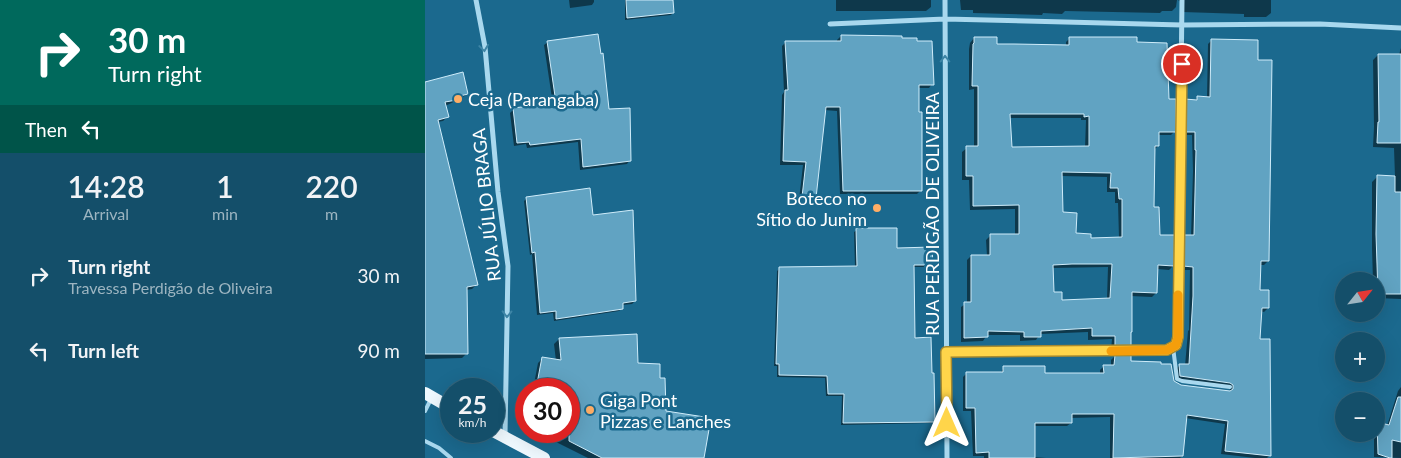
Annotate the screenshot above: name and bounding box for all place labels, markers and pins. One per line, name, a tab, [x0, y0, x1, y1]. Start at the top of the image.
pin	[1161, 43, 1203, 85]
place label: Ceja (Parangaba)	[468, 88, 599, 110]
marker: Ceja (Parangaba)	[452, 93, 464, 105]
place label: Boteco no Sítio do Junim	[756, 187, 867, 230]
marker: Boteco no Sítio do Junim	[871, 202, 883, 214]
place label: Giga Pont Pizzas e Lanches	[600, 389, 731, 432]
marker: Giga Pont Pizzas e Lanches	[584, 404, 596, 416]

